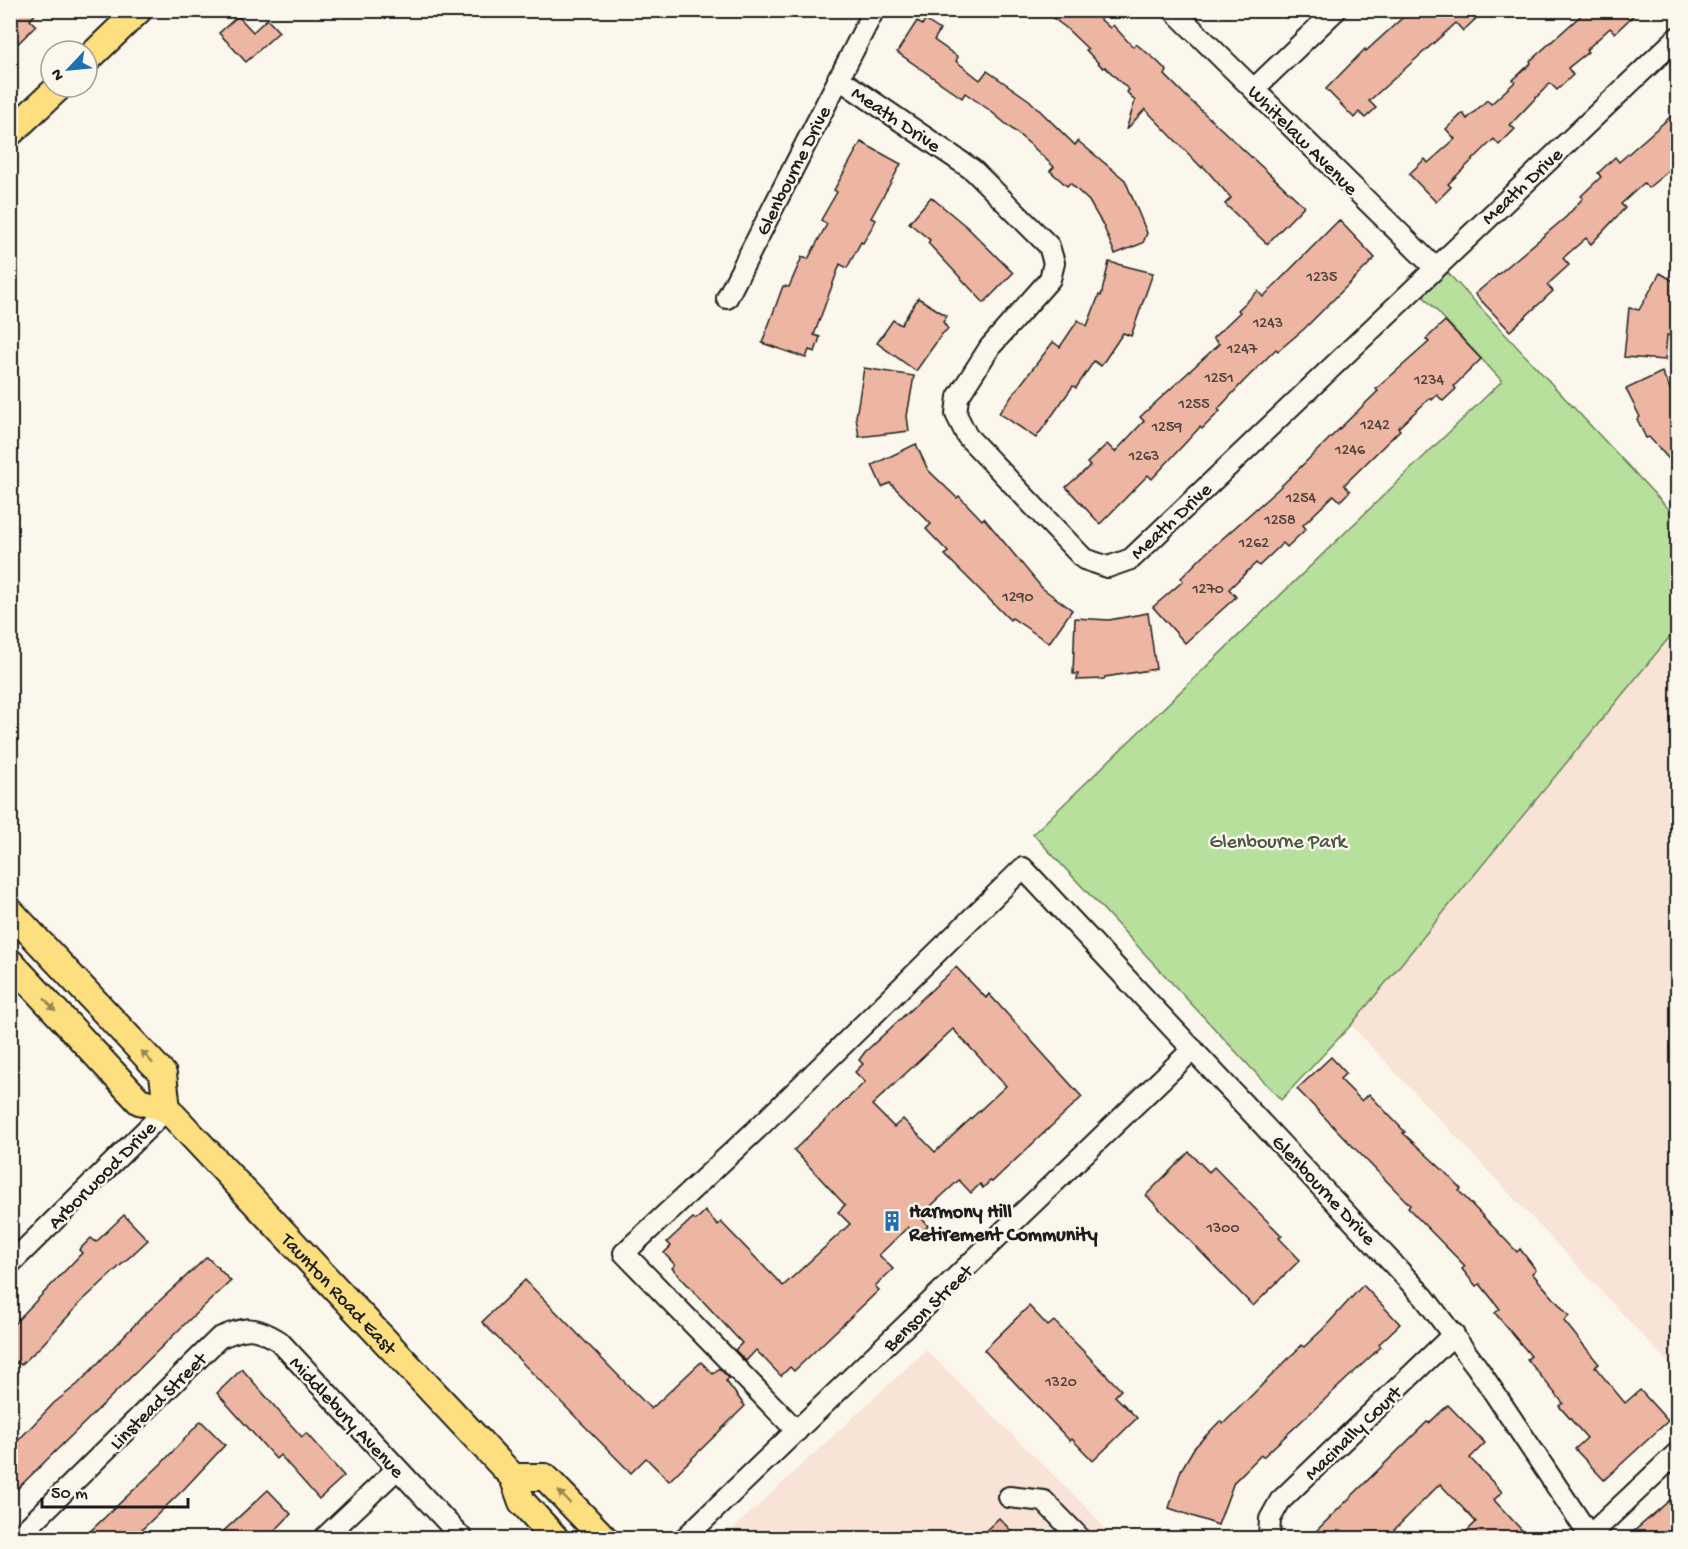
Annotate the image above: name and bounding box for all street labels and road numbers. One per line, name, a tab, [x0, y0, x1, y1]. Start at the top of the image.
street label: Whitelaw Avenue	[1242, 82, 1362, 202]
street label: Meath Drive	[846, 83, 945, 159]
street label: Glenbourne Drive	[753, 102, 838, 240]
street label: Meath Drive	[1478, 144, 1569, 231]
street label: Meath Drive	[1127, 479, 1218, 566]
street label: Arborwood Drive	[45, 1117, 163, 1235]
street label: Glenbourne Drive	[1265, 1131, 1380, 1252]
street label: Taunton Road East	[274, 1229, 401, 1362]
street label: Benson Street	[879, 1260, 980, 1359]
street label: Linstead Street	[106, 1348, 214, 1456]
street label: Middlebury Avenue	[283, 1353, 408, 1485]
street label: Macinally Court	[1301, 1381, 1409, 1487]

